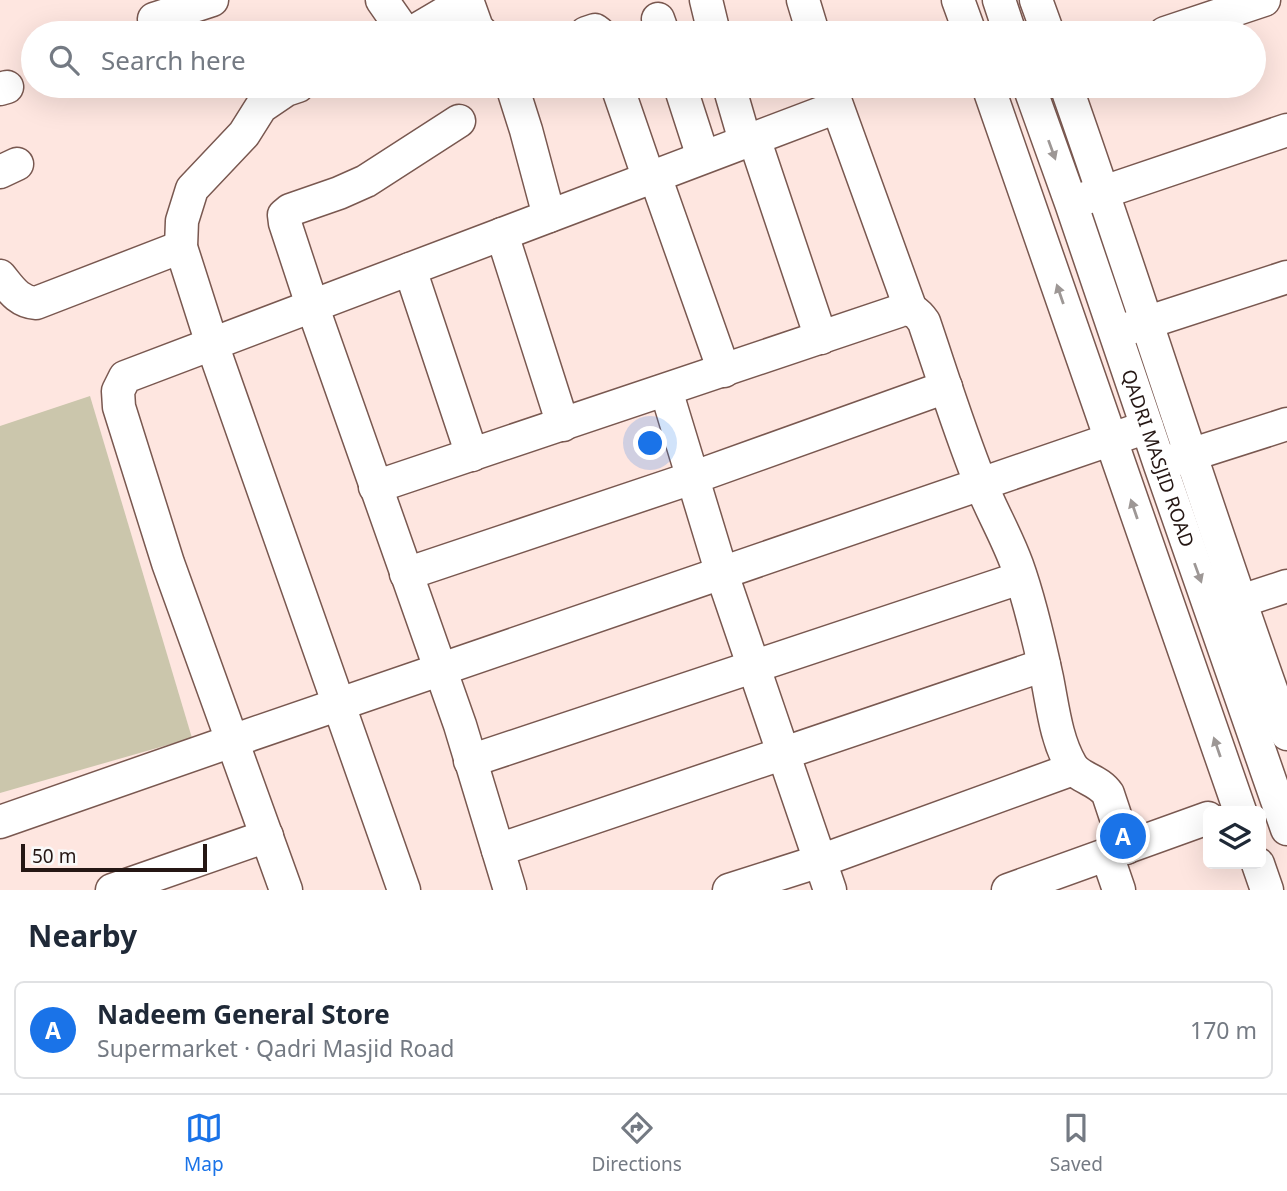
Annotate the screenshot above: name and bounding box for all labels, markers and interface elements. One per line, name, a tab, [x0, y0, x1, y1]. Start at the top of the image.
search box	[21, 21, 1266, 98]
icon: search	[45, 41, 83, 79]
text: Search here	[101, 42, 246, 78]
one-way arrow	[1047, 139, 1058, 160]
one-way arrow	[1054, 283, 1065, 304]
street label: QADRI MASJID ROAD	[1115, 366, 1201, 551]
your location	[633, 426, 667, 460]
one-way arrow	[1129, 498, 1140, 519]
one-way arrow	[1193, 563, 1204, 584]
one-way arrow	[1211, 736, 1222, 757]
map controls	[1203, 806, 1266, 869]
button: layers	[1203, 806, 1266, 869]
pin: A	[1100, 810, 1146, 862]
scale bar	[21, 841, 206, 873]
text: 50 m	[32, 843, 76, 869]
text: Nearby	[28, 915, 137, 956]
text: Nadeem General Store	[97, 996, 390, 1032]
text: A	[45, 1014, 61, 1046]
text: 170 m	[1190, 1014, 1257, 1046]
text: Supermarket · Qadri Masjid Road	[97, 1032, 455, 1064]
tab: Map	[184, 1109, 224, 1177]
tab: Directions	[592, 1109, 682, 1177]
tab: Saved	[1050, 1109, 1103, 1177]

